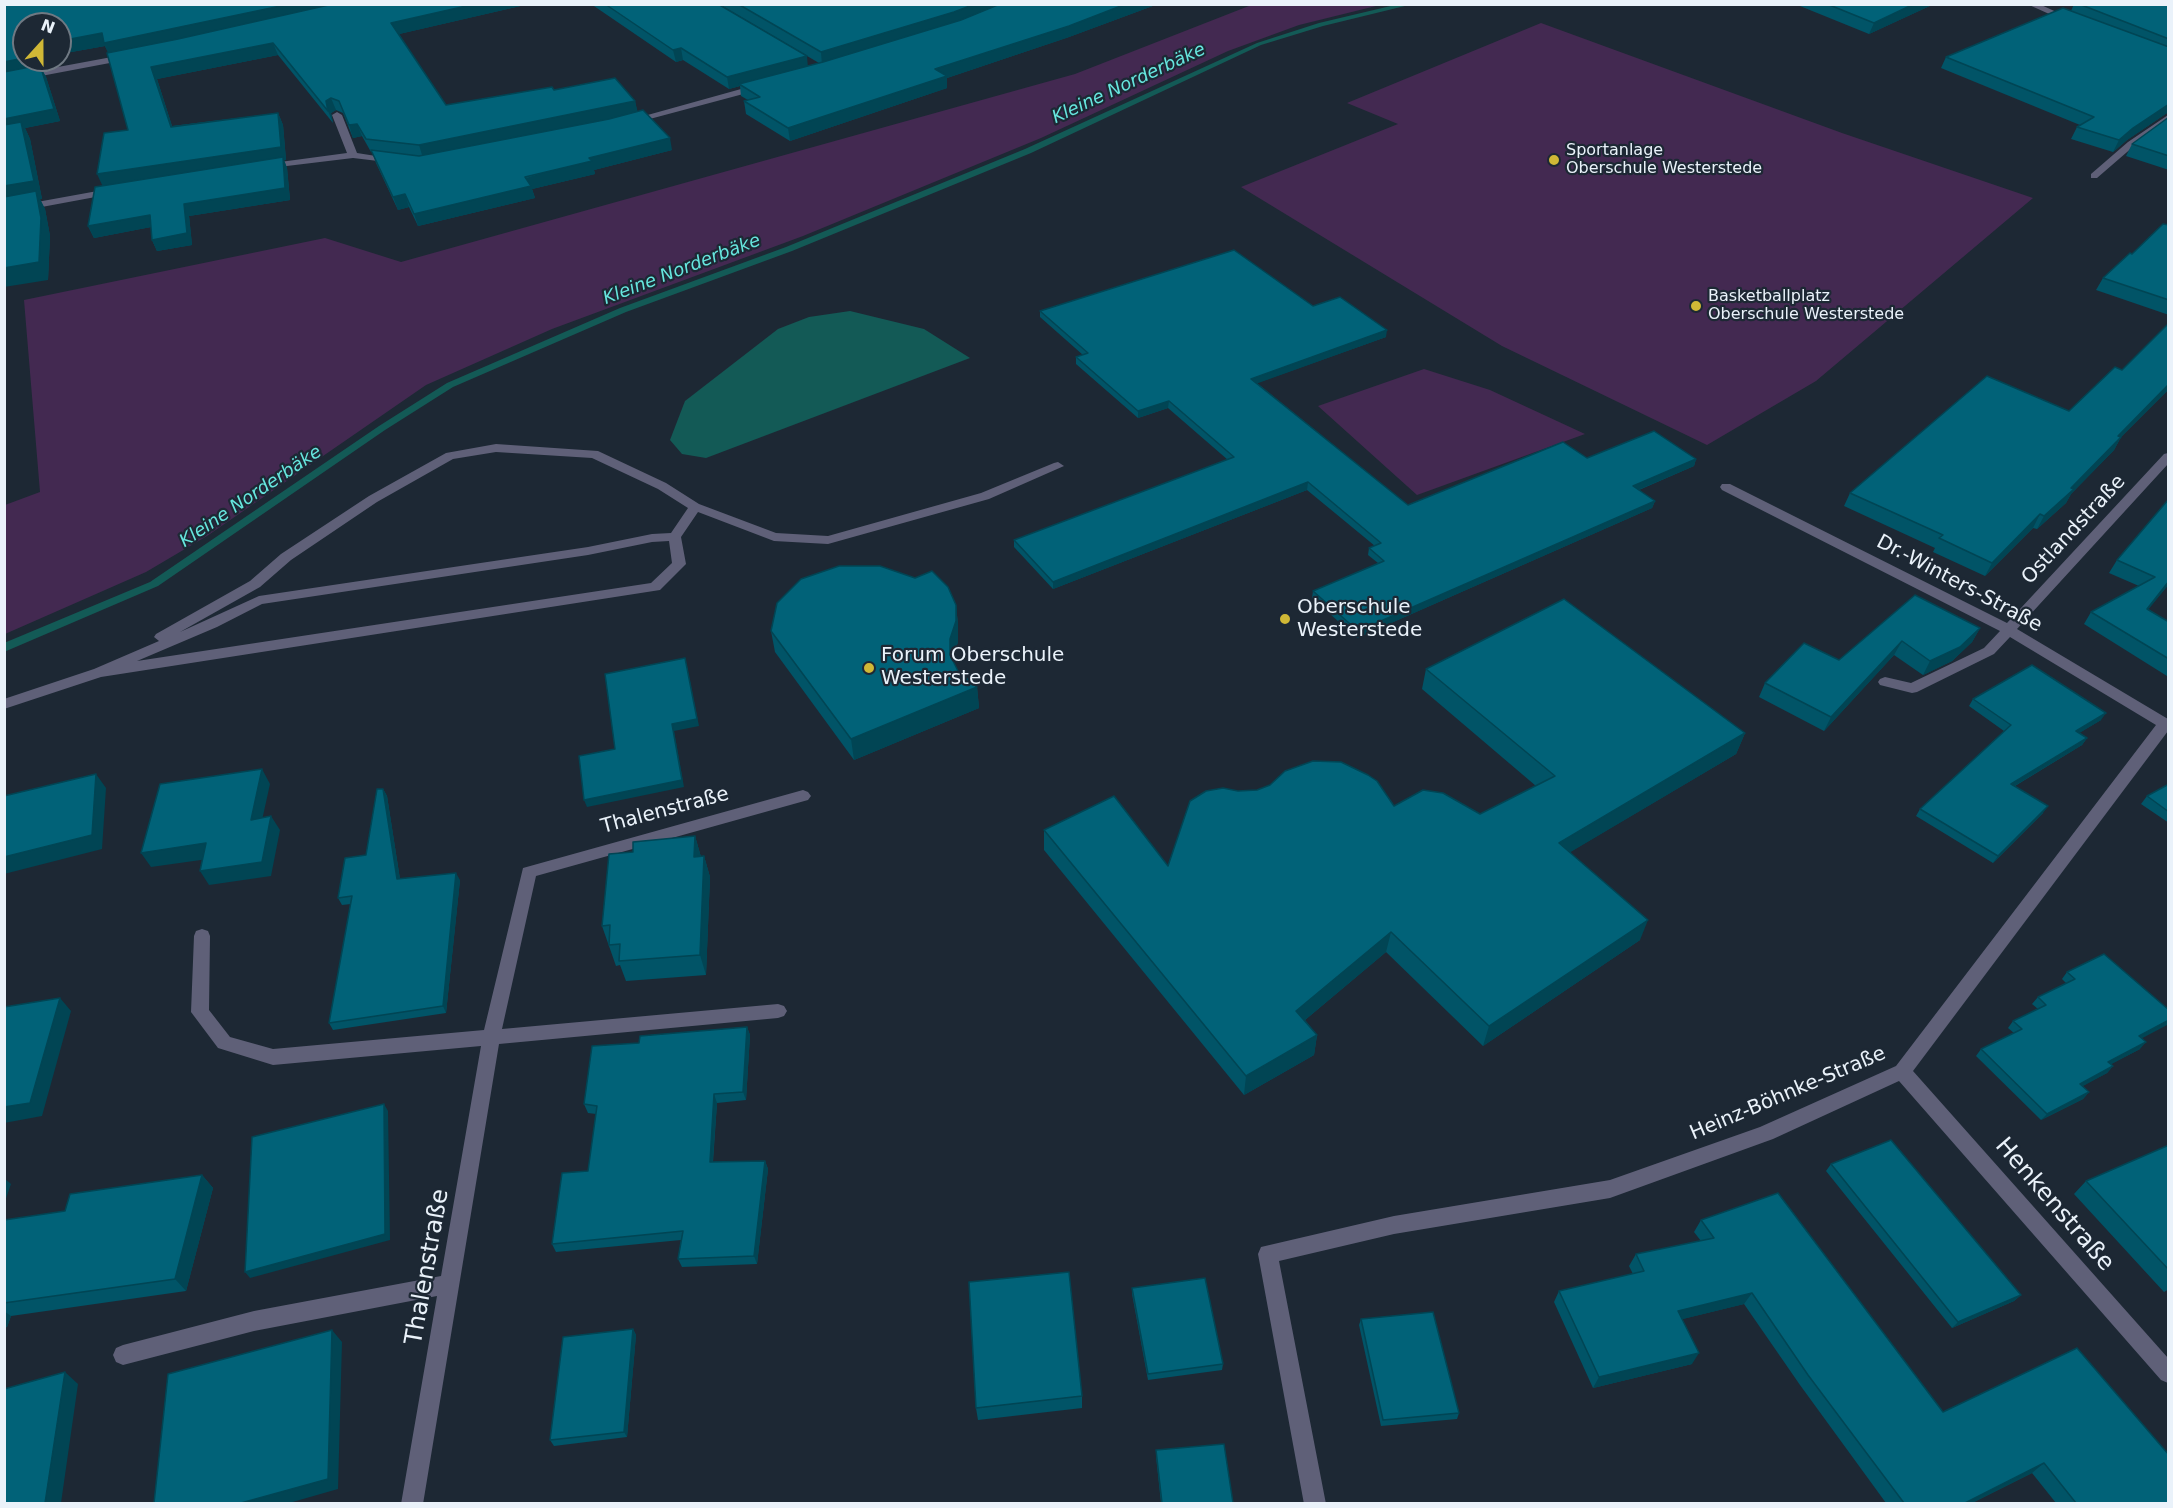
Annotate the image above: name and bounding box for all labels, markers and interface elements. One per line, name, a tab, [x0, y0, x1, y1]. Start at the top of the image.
north arrow	[12, 12, 72, 72]
text: N	[38, 15, 58, 38]
water label: Kleine Norderbäke	[1049, 39, 1209, 129]
place label: Sportanlage Oberschule Westerstede	[1566, 141, 1762, 179]
marker: Sportanlage Oberschule Westerstede	[1547, 153, 1561, 167]
water label: Kleine Norderbäke	[600, 230, 764, 310]
place label: Basketballplatz Oberschule Westerstede	[1708, 287, 1904, 325]
marker: Basketballplatz Oberschule Westerstede	[1689, 299, 1703, 313]
water label: Kleine Norderbäke	[176, 441, 326, 553]
street label: Ostlandstraße	[2017, 470, 2131, 590]
street label: Dr.-Winters-Straße	[1872, 530, 2046, 638]
place label: Oberschule Westerstede	[1297, 596, 1422, 643]
marker: Oberschule Westerstede	[1278, 612, 1292, 626]
place label: Forum Oberschule Westerstede	[881, 644, 1064, 691]
marker: Forum Oberschule Westerstede	[862, 661, 876, 675]
street label: Thalenstraße	[598, 782, 732, 840]
street label: Heinz-Böhnke-Straße	[1687, 1042, 1889, 1146]
street label: Henkenstraße	[1988, 1132, 2120, 1278]
street label: Thalenstraße	[400, 1187, 456, 1347]

